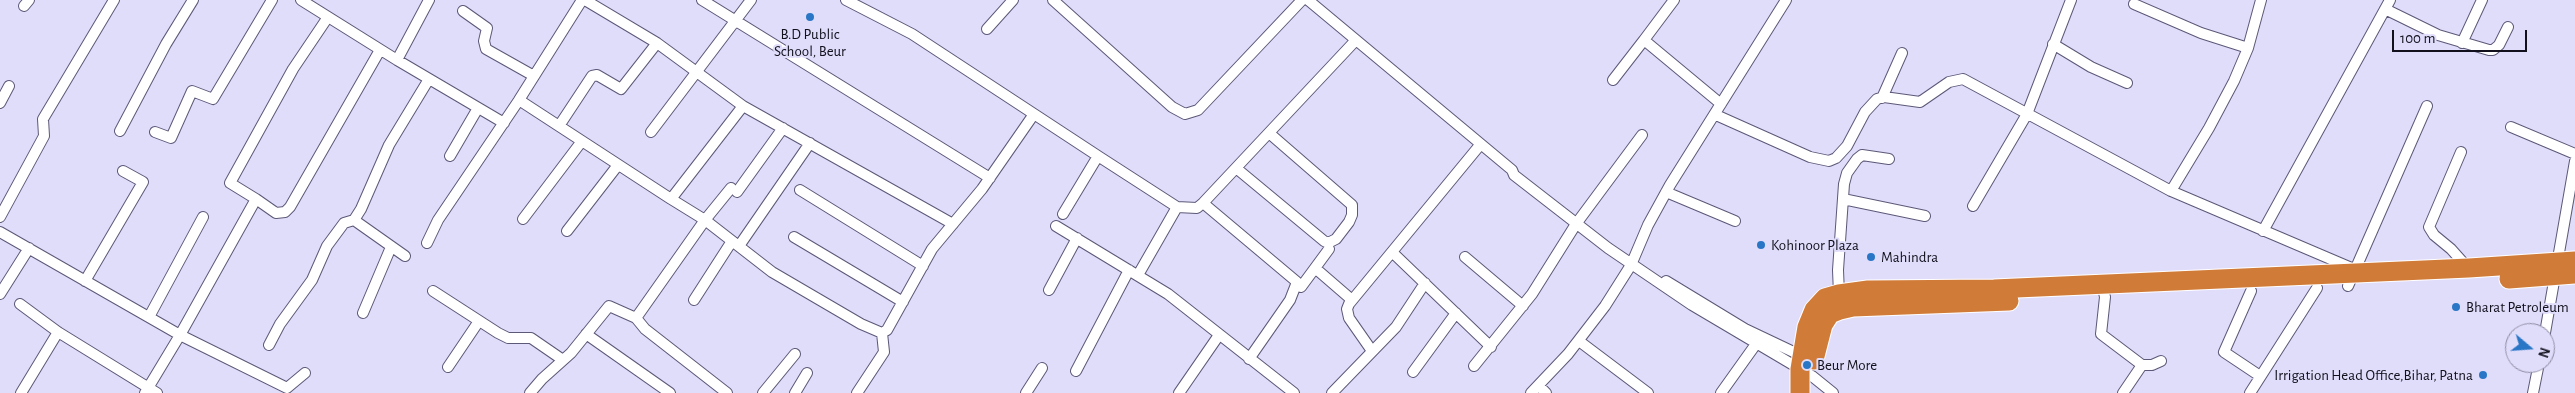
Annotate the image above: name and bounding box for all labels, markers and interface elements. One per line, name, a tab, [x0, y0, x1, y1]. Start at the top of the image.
marker: B.D Public School, Beur	[804, 11, 816, 23]
scale bar	[2395, 20, 2530, 52]
place label: B.D Public School, Beur	[774, 25, 846, 60]
text: 100 m	[2400, 31, 2435, 46]
place label: Kohinoor Plaza	[1771, 236, 1859, 254]
marker: Kohinoor Plaza	[1755, 239, 1767, 251]
place label: Mahindra	[1881, 248, 1938, 266]
marker: Mahindra	[1865, 251, 1877, 263]
place label: Bharat Petroleum	[2466, 298, 2569, 316]
marker: Bharat Petroleum	[2450, 301, 2462, 313]
north arrow	[2505, 323, 2555, 373]
text: N	[2535, 346, 2551, 359]
place label: Beur More	[1817, 356, 1877, 374]
marker: Beur More	[1801, 359, 1813, 371]
place label: Irrigation Head Office,Bihar, Patna	[2274, 366, 2473, 384]
marker: Irrigation Head Office,Bihar, Patna	[2477, 369, 2489, 381]

